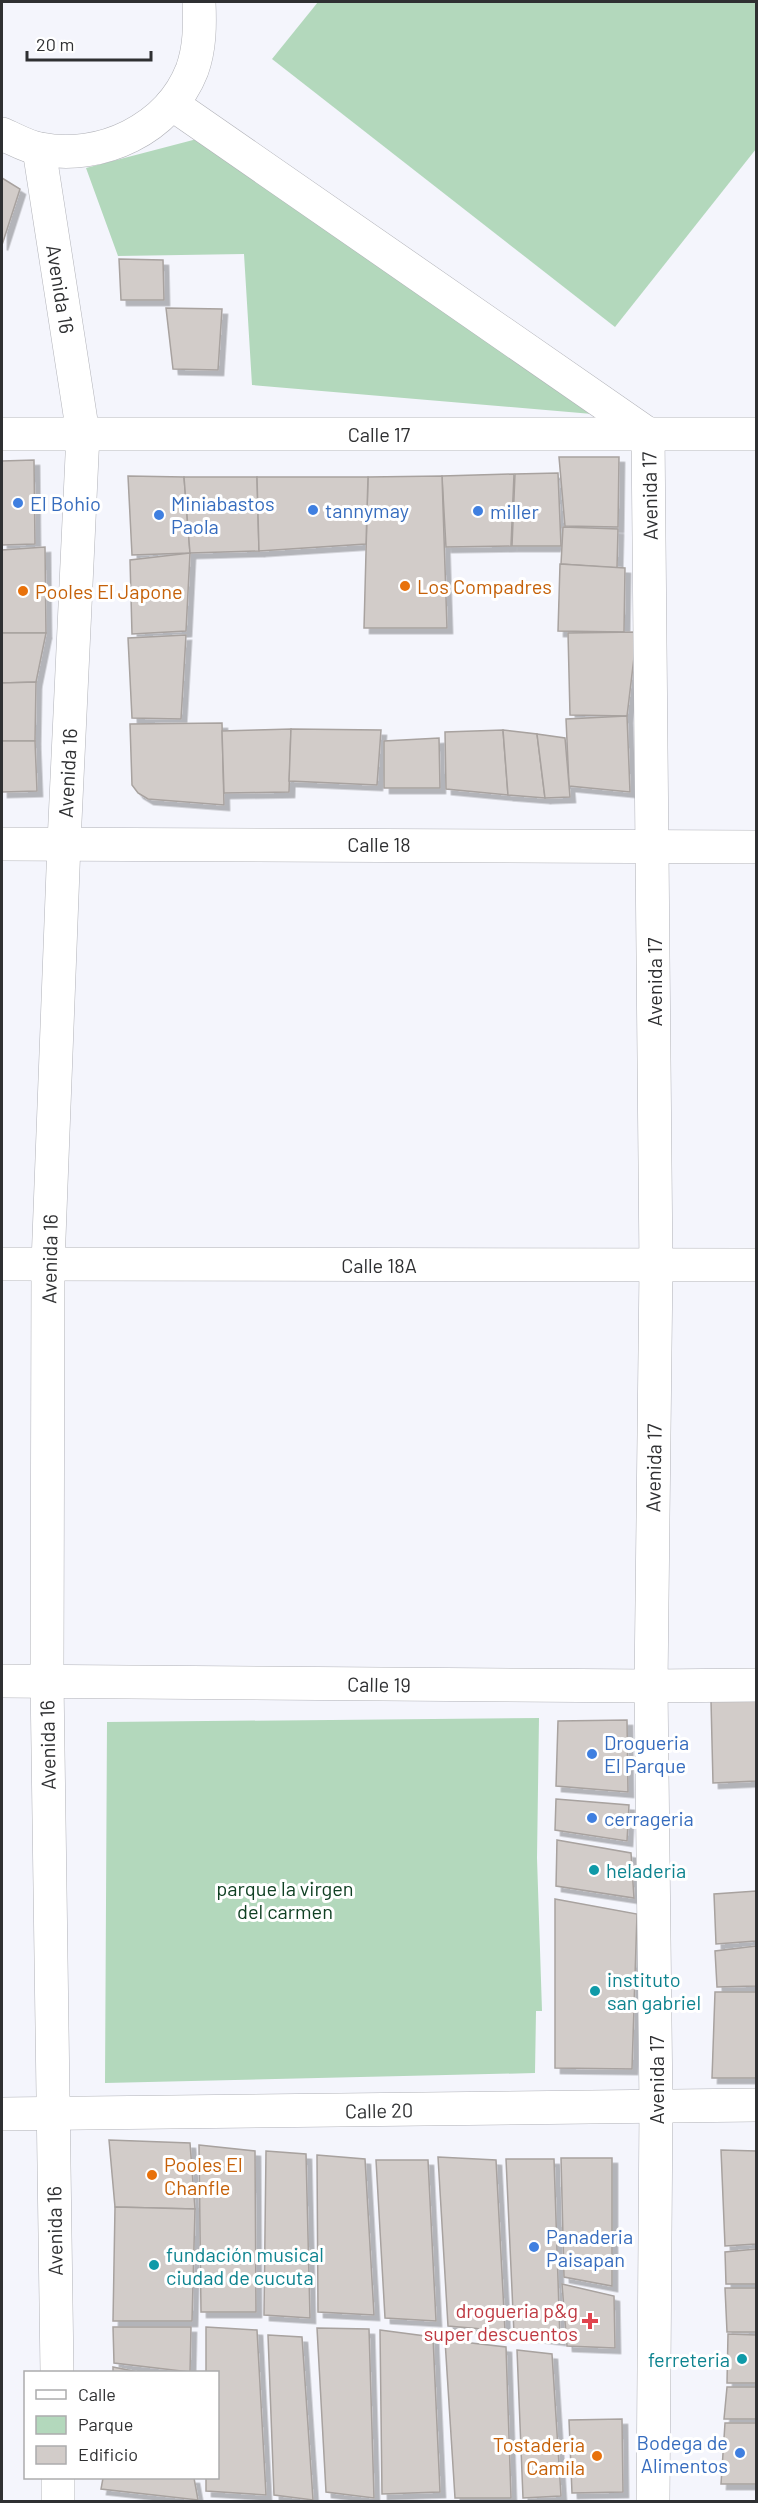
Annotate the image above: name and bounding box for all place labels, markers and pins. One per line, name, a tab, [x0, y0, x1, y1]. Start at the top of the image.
place label: El Bohio	[30, 491, 101, 515]
place label: Miniabastos Paola	[171, 491, 275, 538]
marker: El Bohio	[11, 496, 25, 510]
place label: tannymay	[325, 498, 409, 522]
place label: miller	[490, 499, 539, 523]
marker: tannymay	[306, 503, 320, 517]
marker: miller	[471, 504, 485, 518]
marker: Miniabastos Paola	[152, 508, 166, 522]
place label: Los Compadres	[417, 574, 552, 598]
place label: Pooles El Japone	[35, 579, 183, 603]
marker: Los Compadres	[398, 579, 412, 593]
marker: Pooles El Japone	[16, 584, 30, 598]
place label: Drogueria El Parque	[604, 1730, 689, 1777]
marker: Drogueria El Parque	[585, 1747, 599, 1761]
place label: cerrageria	[604, 1806, 694, 1830]
marker: cerrageria	[585, 1811, 599, 1825]
place label: heladeria	[606, 1858, 686, 1882]
marker: heladeria	[587, 1863, 601, 1877]
place label: instituto san gabriel	[607, 1967, 701, 2014]
marker: instituto san gabriel	[588, 1984, 602, 1998]
place label: Pooles El Chanfle	[164, 2152, 243, 2199]
marker: Pooles El Chanfle	[145, 2168, 159, 2182]
place label: Panaderia Paisapan	[546, 2224, 633, 2271]
marker: Panaderia Paisapan	[527, 2240, 541, 2254]
place label: fundación musical ciudad de cucuta	[166, 2242, 324, 2289]
marker: fundación musical ciudad de cucuta	[147, 2258, 161, 2272]
place label: drogueria p&g super descuentos	[424, 2298, 578, 2345]
marker: drogueria p&g super descuentos	[583, 2314, 597, 2328]
place label: ferreteria	[648, 2347, 730, 2371]
marker: ferreteria	[735, 2352, 749, 2366]
place label: Bodega de Alimentos	[636, 2430, 728, 2477]
place label: Tostaderia Camila	[493, 2432, 585, 2479]
marker: Bodega de Alimentos	[733, 2446, 747, 2460]
marker: Tostaderia Camila	[590, 2449, 604, 2463]

